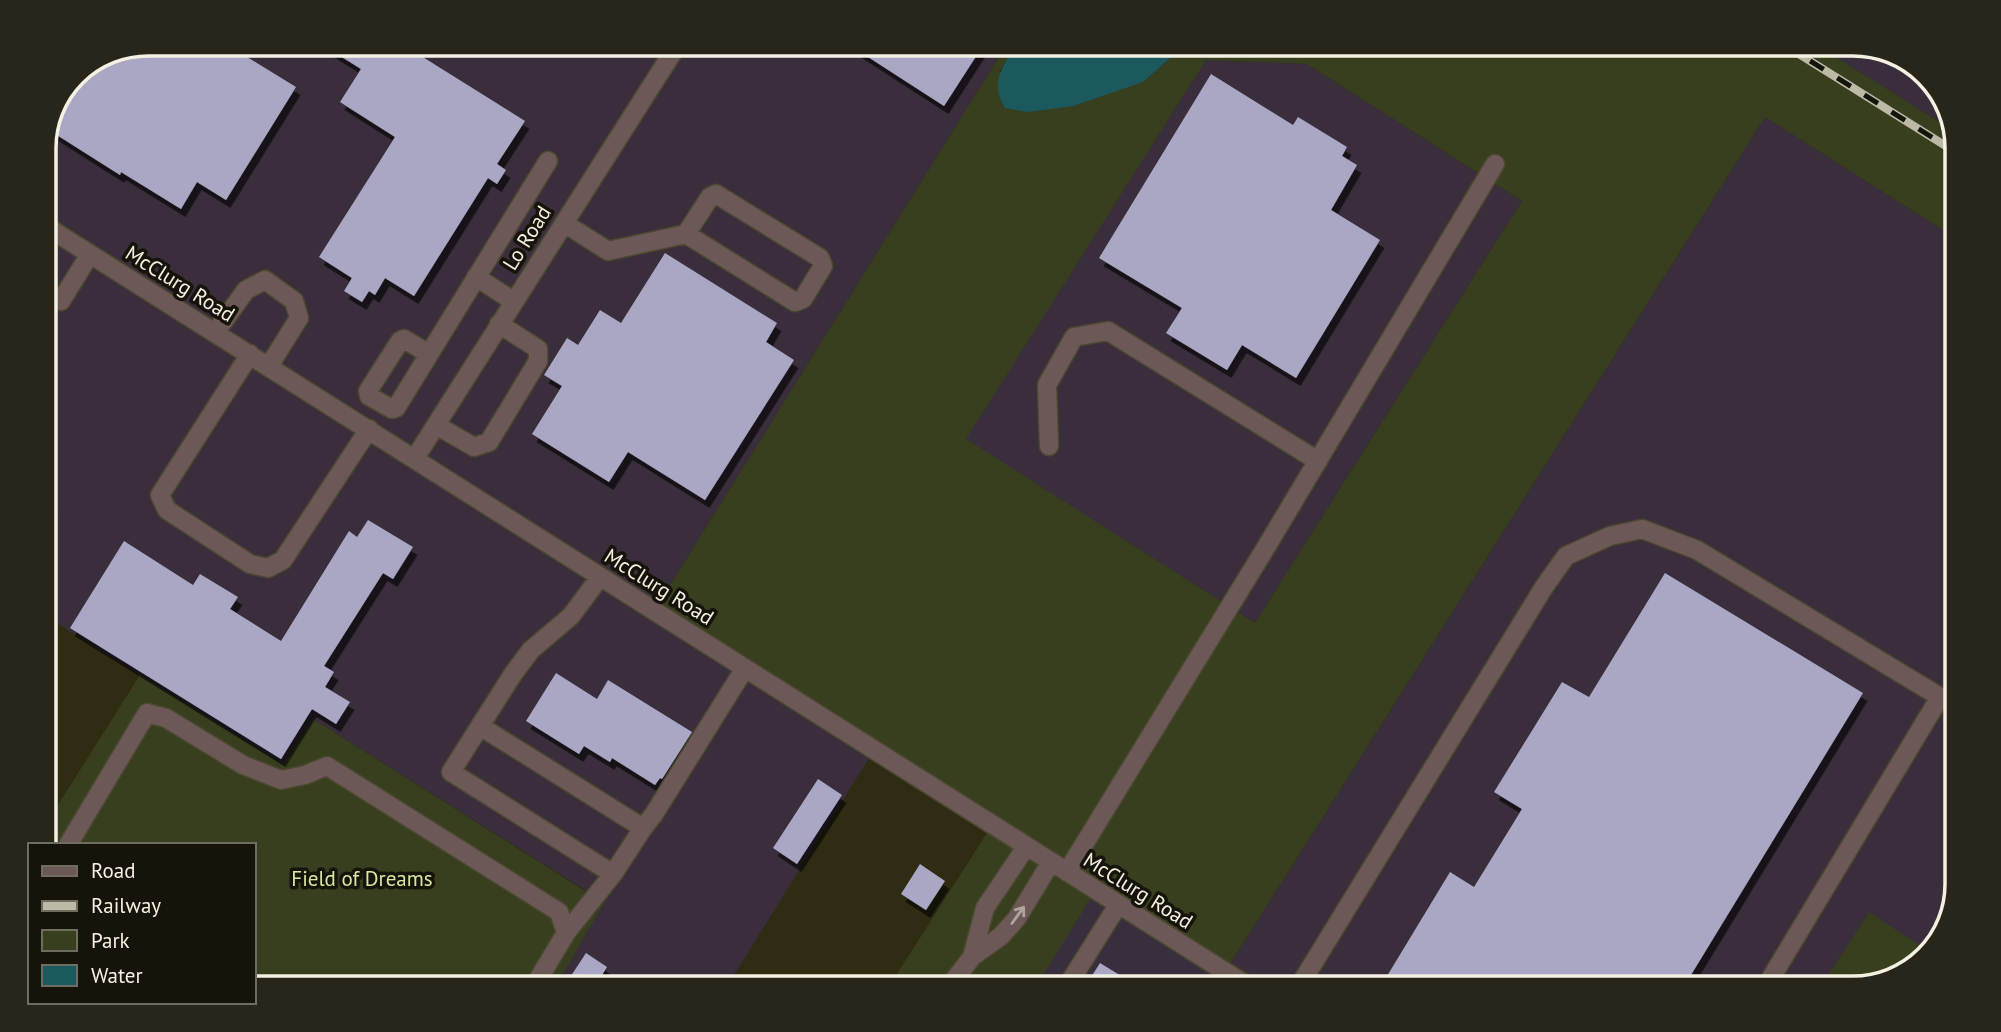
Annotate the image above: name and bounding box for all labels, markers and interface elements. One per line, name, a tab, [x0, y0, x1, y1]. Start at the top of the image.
street label: Lo Road	[496, 200, 557, 275]
street label: McClurg Road	[121, 239, 240, 328]
street label: McClurg Road	[600, 542, 719, 631]
legend	[28, 843, 256, 1004]
street label: McClurg Road	[1079, 846, 1198, 935]
text: Road	[91, 857, 135, 884]
park label: Field of Dreams	[291, 865, 433, 892]
text: Railway	[91, 892, 161, 919]
one-way arrow	[1011, 906, 1025, 925]
text: Park	[91, 927, 130, 954]
text: Water	[91, 962, 143, 989]

